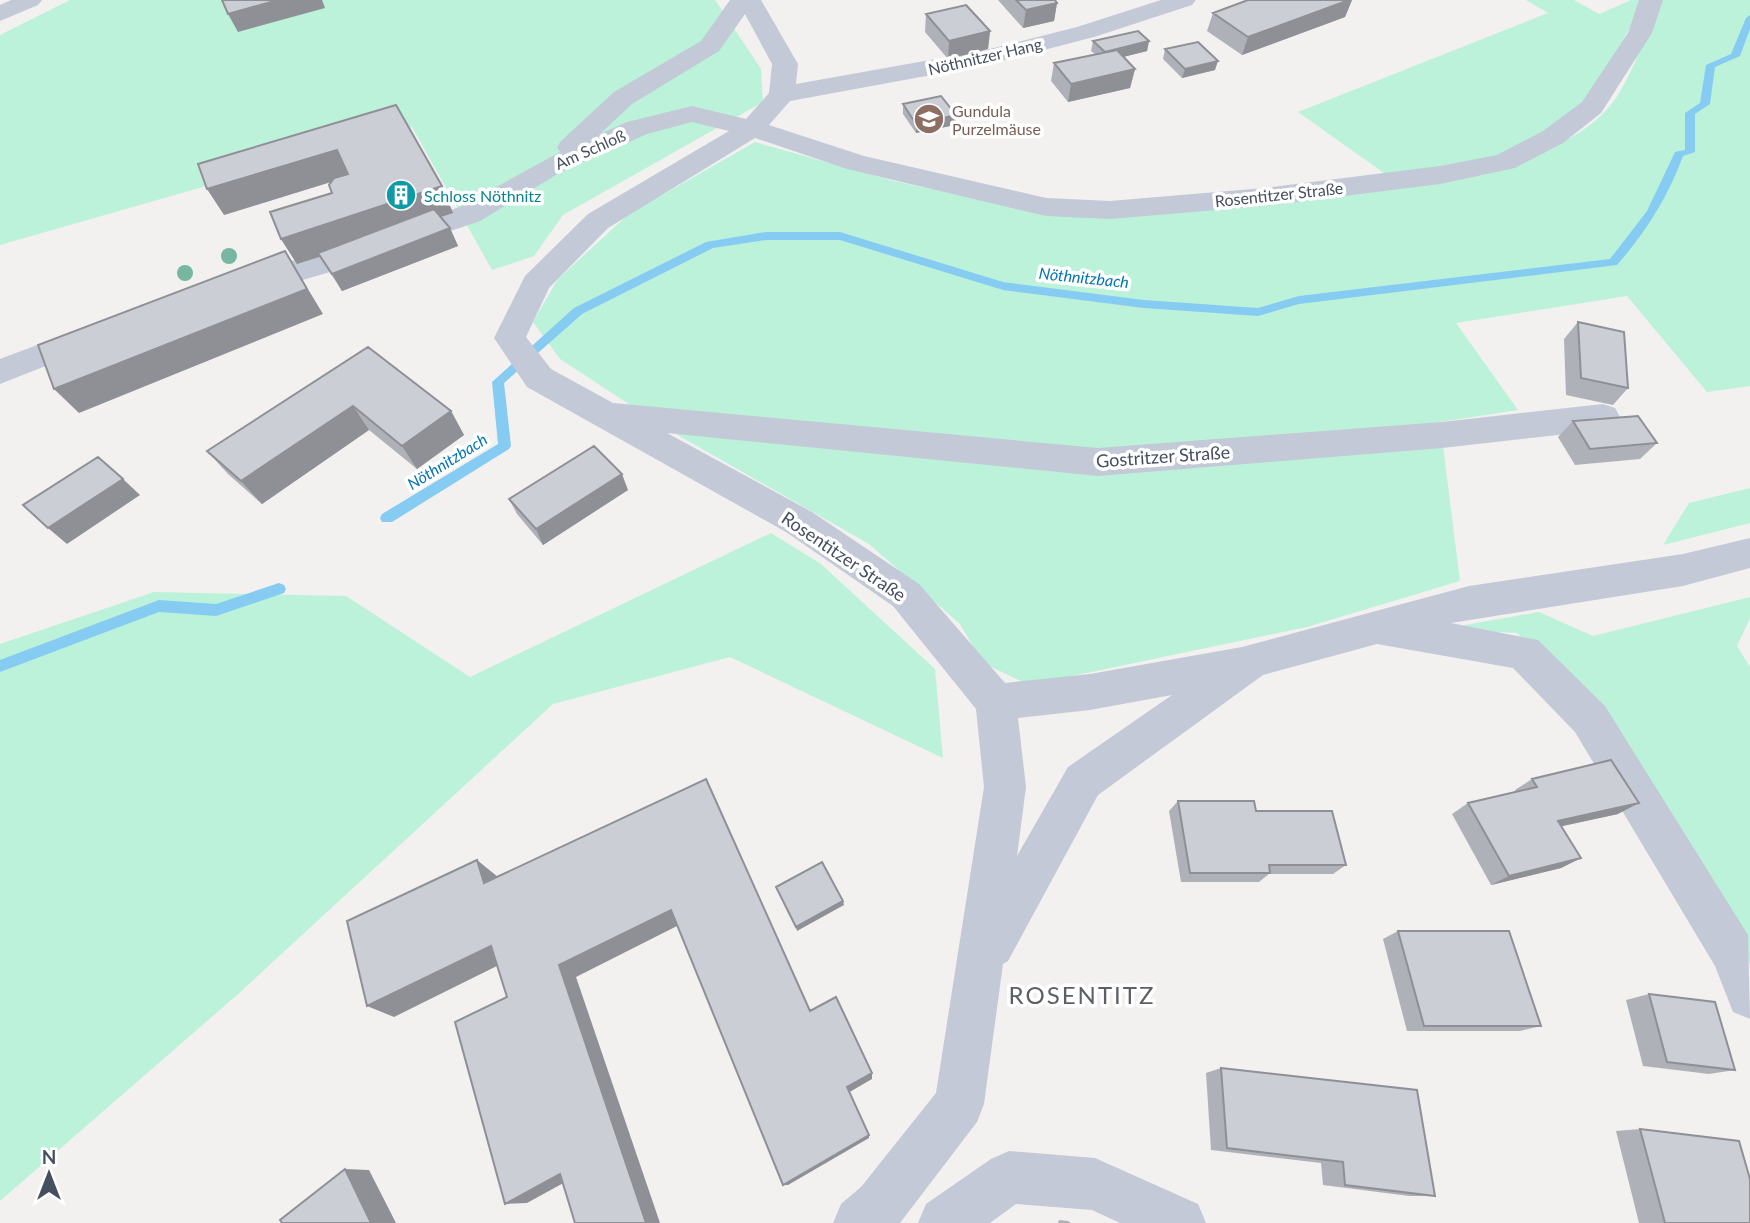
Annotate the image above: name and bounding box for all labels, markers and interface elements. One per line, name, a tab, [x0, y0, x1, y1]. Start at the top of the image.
street label: Nöthnitzer Hang	[926, 34, 1044, 78]
place label: Gundula Purzelmäuse	[952, 101, 1041, 138]
school or university icon: Gundula Purzelmäuse	[912, 102, 946, 136]
street label: Am Schloß	[552, 125, 628, 173]
building icon: Schloss Nöthnitz	[384, 178, 418, 212]
street label: Rosentitzer Straße	[1214, 178, 1344, 210]
place label: Schloss Nöthnitz	[424, 186, 541, 205]
water label: Nöthnitzbach	[1038, 263, 1130, 291]
water label: Nöthnitzbach	[404, 429, 490, 493]
street label: Gostritzer Straße	[1095, 440, 1231, 472]
street label: Rosentitzer Straße	[778, 506, 910, 606]
district label: ROSENTITZ	[1009, 980, 1155, 1009]
north arrow	[14, 1139, 84, 1209]
text: N	[42, 1145, 56, 1168]

